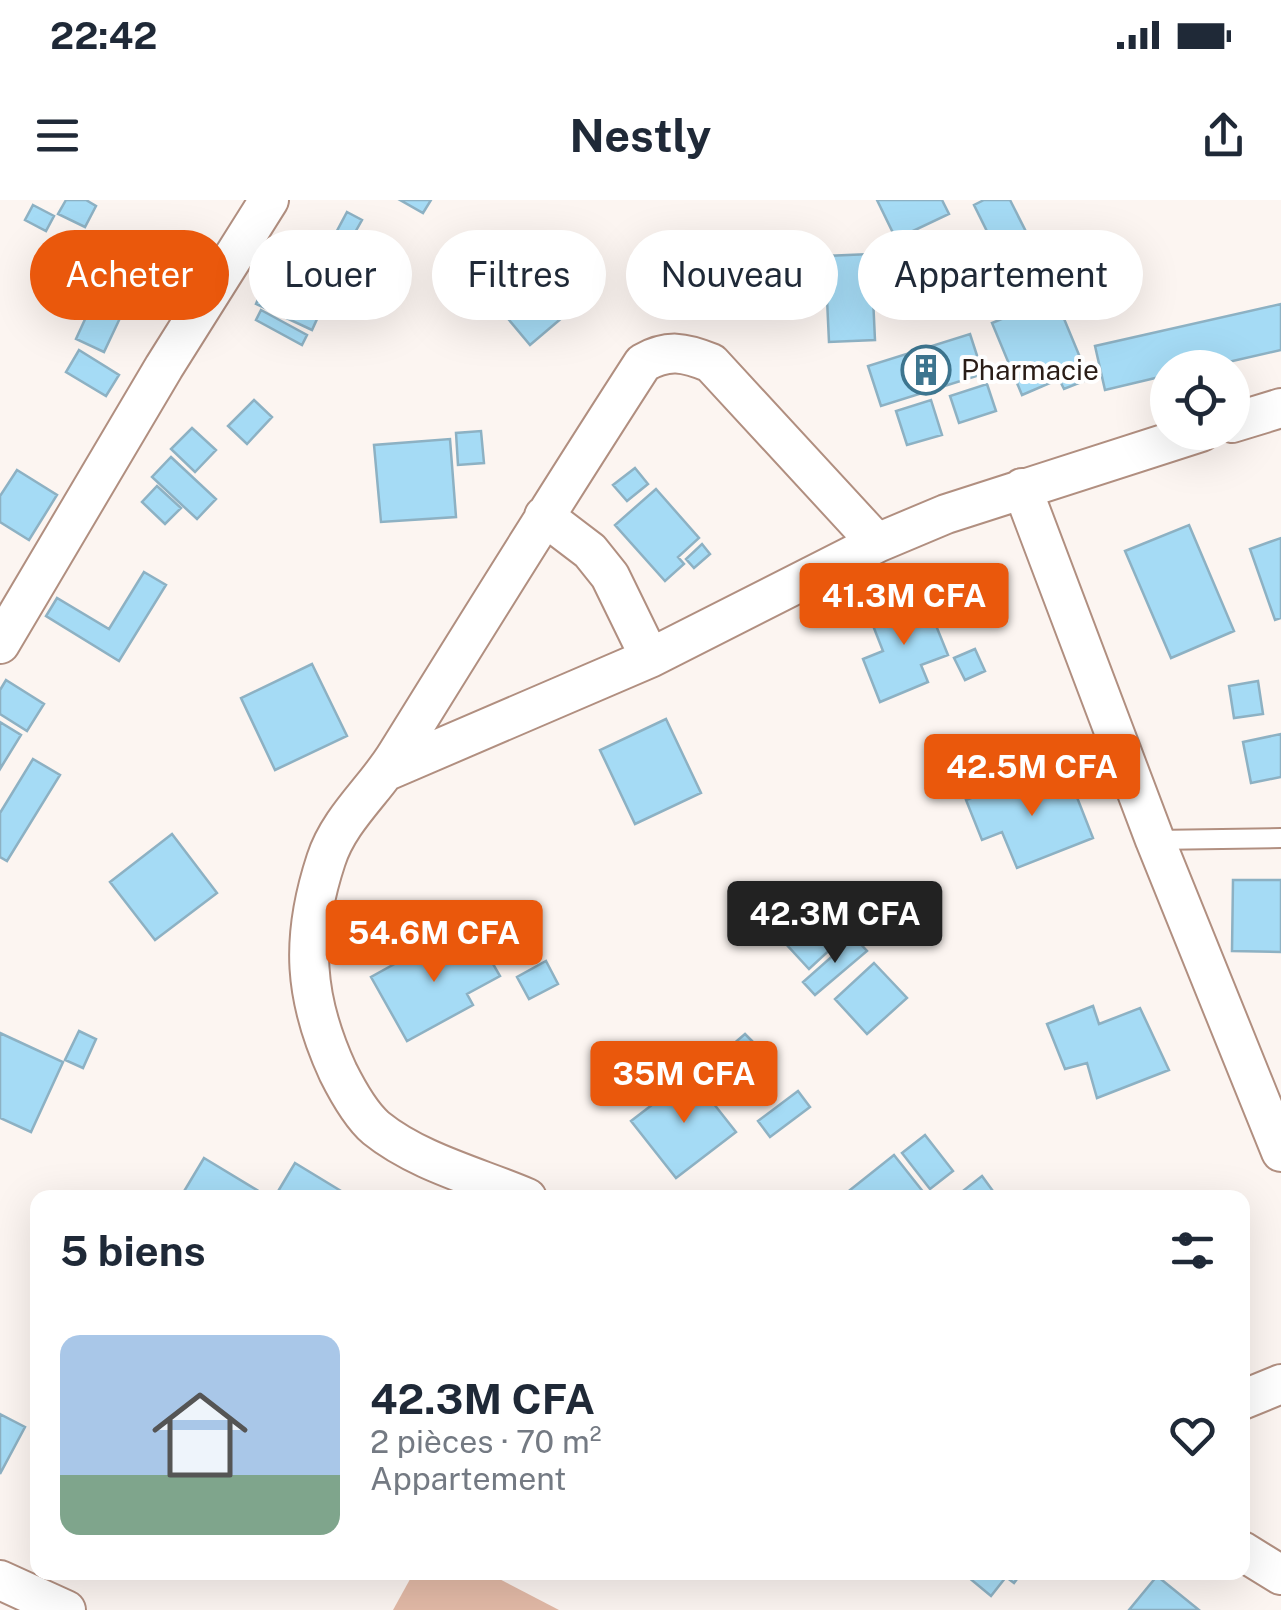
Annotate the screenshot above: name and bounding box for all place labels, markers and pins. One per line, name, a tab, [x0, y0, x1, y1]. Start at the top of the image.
building icon: Pharmacie	[900, 344, 952, 396]
place label: Pharmacie	[961, 353, 1099, 386]
pin: 41.3M CFA	[790, 563, 1018, 648]
pin: 42.5M CFA	[918, 734, 1146, 819]
pin: 42.3M CFA	[721, 881, 949, 966]
pin: 54.6M CFA	[320, 900, 548, 985]
pin: 35M CFA	[592, 1041, 776, 1126]

